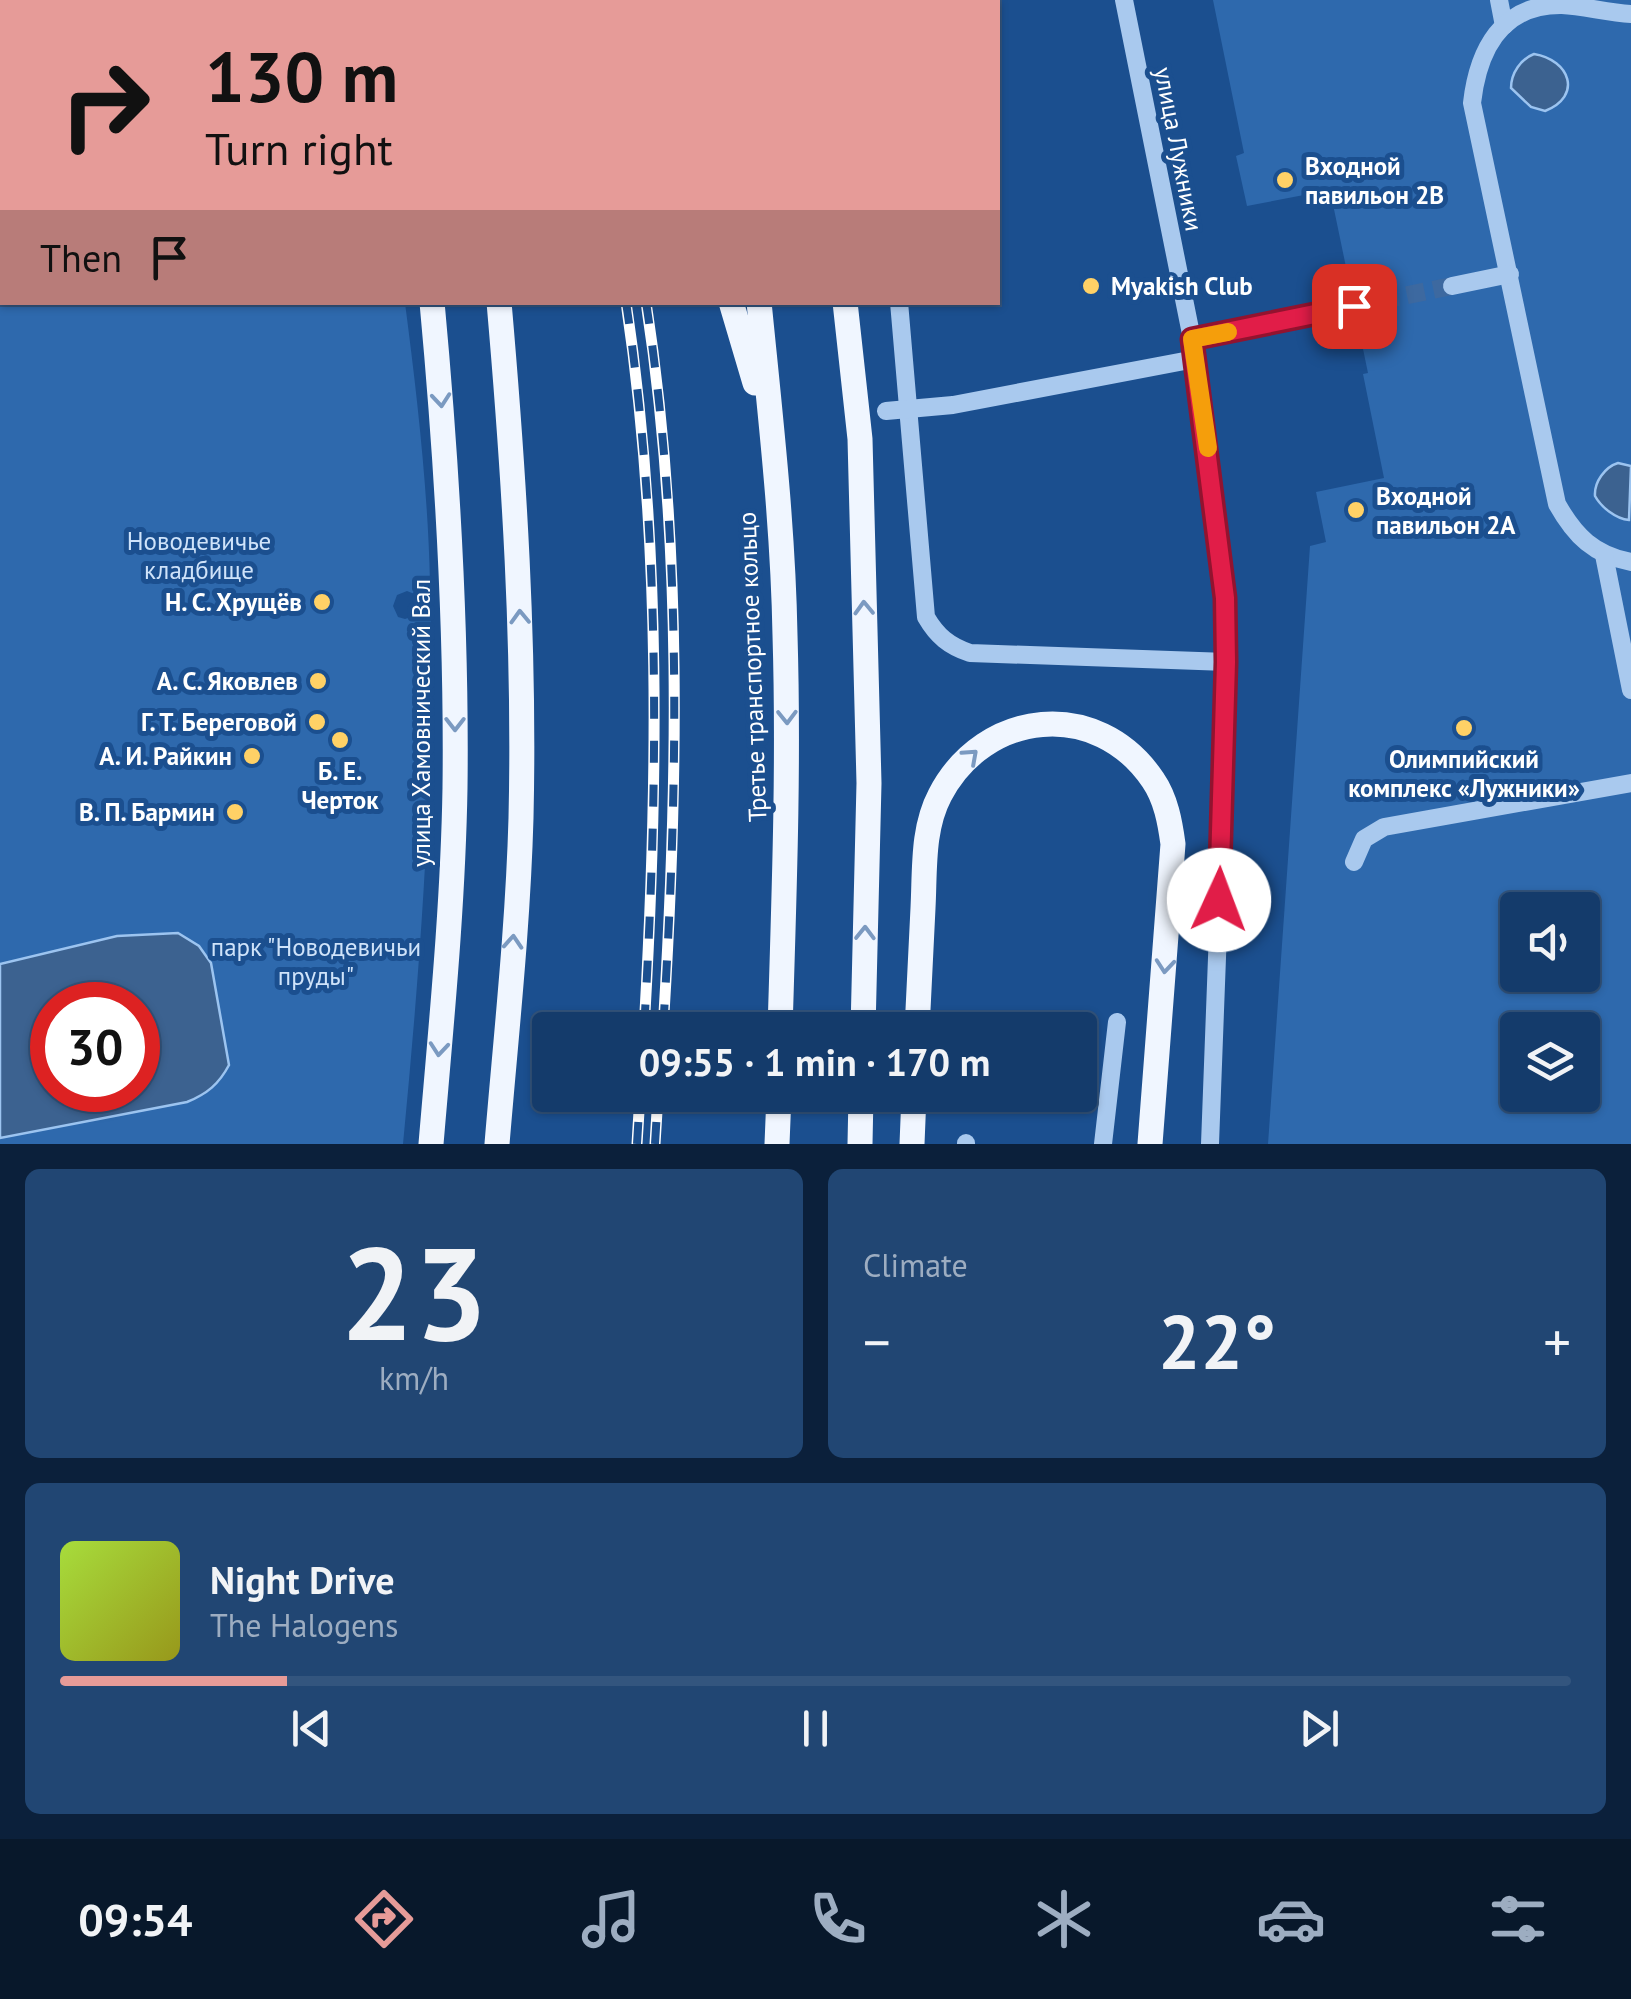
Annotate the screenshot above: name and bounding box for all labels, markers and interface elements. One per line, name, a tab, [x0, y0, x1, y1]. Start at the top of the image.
text: 130 m	[205, 31, 398, 121]
icon: right	[40, 40, 170, 170]
street label: улица Лужники	[1147, 64, 1211, 234]
text: Turn right	[205, 119, 393, 177]
place label: Входной павильон 2B	[1305, 150, 1444, 211]
marker: Входной павильон 2B	[1274, 169, 1296, 191]
icon: arrive	[142, 230, 197, 285]
text: Then	[40, 233, 122, 282]
pin	[1312, 264, 1397, 349]
place label: Myakish Club	[1111, 270, 1253, 302]
marker: Myakish Club	[1080, 275, 1102, 297]
icon: arrive	[1327, 279, 1382, 334]
one-way arrow	[430, 392, 452, 408]
place label: Входной павильон 2A	[1376, 480, 1516, 541]
marker: Входной павильон 2A	[1345, 499, 1367, 521]
street label: Третье транспортное кольцо	[731, 511, 773, 823]
park label: Новодевичье кладбище	[127, 525, 271, 586]
street label: улица Хамовнический Вал	[405, 579, 437, 867]
place label: Н. С. Хрущёв	[165, 586, 302, 618]
marker: Н. С. Хрущёв	[311, 591, 333, 613]
one-way arrow	[854, 599, 875, 615]
one-way arrow	[509, 609, 530, 625]
place label: А. С. Яковлев	[157, 665, 298, 697]
marker: А. С. Яковлев	[307, 670, 329, 692]
place label: Г. Т. Береговой	[141, 706, 297, 738]
one-way arrow	[776, 710, 797, 726]
marker: Г. Т. Береговой	[306, 711, 328, 733]
marker: Олимпийский комплекс «Лужники»	[1453, 717, 1475, 739]
one-way arrow	[444, 718, 466, 733]
marker: Б. Е. Черток	[329, 729, 351, 751]
place label: А. И. Райкин	[99, 740, 232, 772]
place label: Олимпийский комплекс «Лужники»	[1348, 743, 1580, 804]
marker: А. И. Райкин	[241, 745, 263, 767]
one-way arrow	[959, 750, 978, 768]
place label: Б. Е. Черток	[301, 755, 379, 816]
place label: В. П. Бармин	[79, 796, 215, 828]
marker: В. П. Бармин	[224, 801, 246, 823]
position arrow	[1167, 848, 1271, 952]
map controls	[1500, 892, 1600, 1112]
button: sound	[1500, 892, 1600, 992]
one-way arrow	[855, 924, 876, 940]
park label: парк "Новодевичьи пруды"	[211, 931, 421, 992]
one-way arrow	[502, 934, 523, 950]
one-way arrow	[1155, 959, 1177, 975]
speed limit sign: 30	[30, 982, 160, 1112]
button: layers	[1500, 1012, 1600, 1112]
text: 09:55 · 1 min · 170 m	[639, 1037, 990, 1086]
one-way arrow	[428, 1041, 450, 1057]
text: 23	[340, 1208, 488, 1376]
text: Climate	[863, 1244, 968, 1286]
text: 22°	[1158, 1293, 1276, 1390]
text: −	[863, 1306, 891, 1377]
text: +	[1543, 1306, 1571, 1377]
text: km/h	[379, 1357, 449, 1399]
text: Night Drive	[210, 1555, 394, 1604]
text: The Halogens	[210, 1604, 398, 1646]
icon: previous	[284, 1701, 339, 1756]
icon: pause	[788, 1701, 843, 1756]
icon: next	[1292, 1701, 1347, 1756]
icon: directions	[349, 1884, 419, 1954]
icon: music	[576, 1884, 646, 1954]
icon: phone	[803, 1884, 873, 1954]
icon: climate	[1029, 1884, 1099, 1954]
icon: car	[1256, 1884, 1326, 1954]
icon: filters	[1483, 1884, 1553, 1954]
text: 09:54	[78, 1890, 193, 1948]

